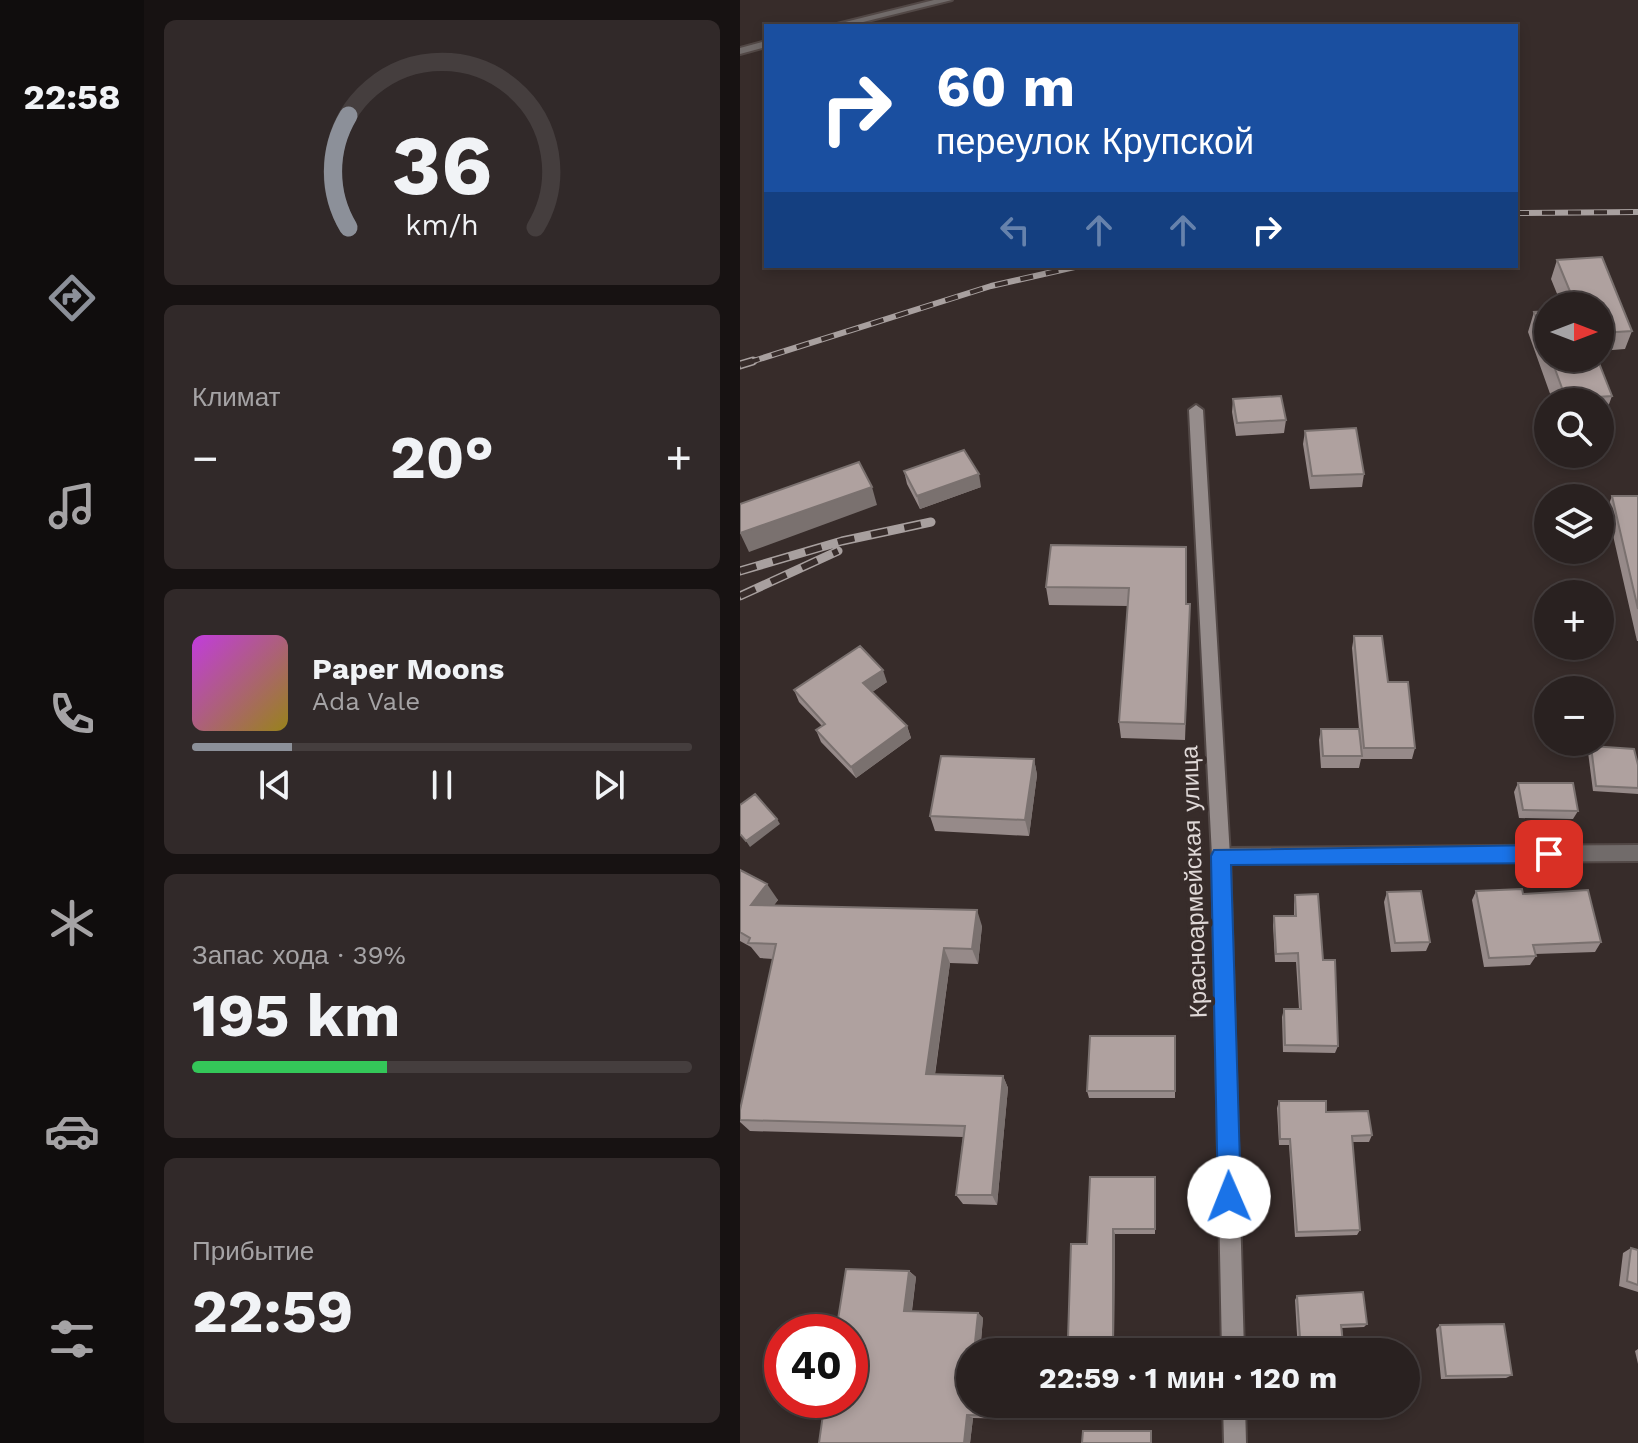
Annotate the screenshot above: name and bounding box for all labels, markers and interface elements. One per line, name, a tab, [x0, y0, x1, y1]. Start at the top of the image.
text: 60 m	[936, 54, 1075, 120]
icon: right	[804, 56, 908, 160]
text: 22:58	[23, 76, 121, 118]
text: 36	[392, 117, 492, 214]
text: переулок Крупской	[936, 121, 1254, 163]
text: km/h	[405, 208, 479, 242]
icon: left	[993, 208, 1037, 252]
icon: ahead	[1077, 208, 1121, 252]
icon: ahead	[1161, 208, 1205, 252]
icon: right	[1245, 208, 1289, 252]
icon: directions	[44, 270, 100, 326]
north arrow	[1534, 292, 1614, 372]
map controls	[1534, 292, 1614, 756]
text: Климат	[192, 382, 281, 412]
button: search	[1534, 388, 1614, 468]
text: 20°	[390, 422, 494, 493]
text: −	[192, 432, 219, 484]
text: +	[665, 432, 692, 484]
icon: music	[44, 478, 100, 534]
button: layers	[1534, 484, 1614, 564]
button: +	[1534, 580, 1614, 660]
text: Paper Moons	[312, 651, 504, 686]
button: −	[1534, 676, 1614, 756]
icon: phone	[44, 686, 100, 742]
text: Ada Vale	[312, 686, 420, 716]
street label: Красноармейская улица	[1175, 745, 1213, 1019]
icon: previous	[253, 763, 297, 807]
icon: pause	[420, 763, 464, 807]
icon: next	[587, 763, 631, 807]
pin	[1515, 820, 1583, 888]
icon: arrive	[1527, 832, 1571, 876]
icon: climate	[44, 895, 100, 951]
text: Запас хода · 39%	[192, 940, 406, 970]
text: 195 km	[192, 980, 400, 1051]
icon: car	[44, 1103, 100, 1159]
position arrow	[1187, 1155, 1271, 1239]
text: Прибытие	[192, 1236, 314, 1266]
text: 22:59	[192, 1276, 354, 1347]
icon: filters	[44, 1311, 100, 1367]
speed limit sign: 40	[764, 1314, 868, 1418]
text: 22:59 · 1 мин · 120 m	[1039, 1360, 1337, 1395]

